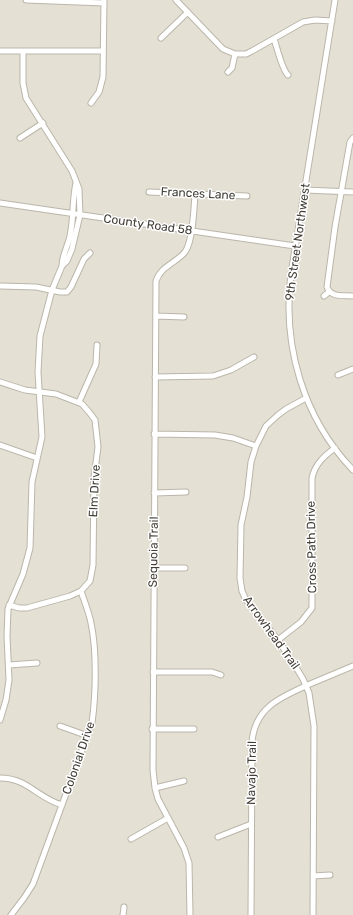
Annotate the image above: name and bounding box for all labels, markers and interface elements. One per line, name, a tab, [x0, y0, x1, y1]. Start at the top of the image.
street label: 9th Street Northwest	[283, 182, 313, 302]
street label: Frances Lane	[160, 185, 236, 203]
street label: County Road 58	[103, 212, 193, 238]
street label: Elm Drive	[86, 464, 104, 518]
street label: Cross Path Drive	[304, 501, 320, 593]
street label: Sequoia Trail	[146, 516, 162, 588]
street label: Arrowhead Trail	[240, 594, 302, 672]
street label: Colonial Drive	[60, 720, 98, 796]
street label: Navajo Trail	[244, 741, 260, 805]

